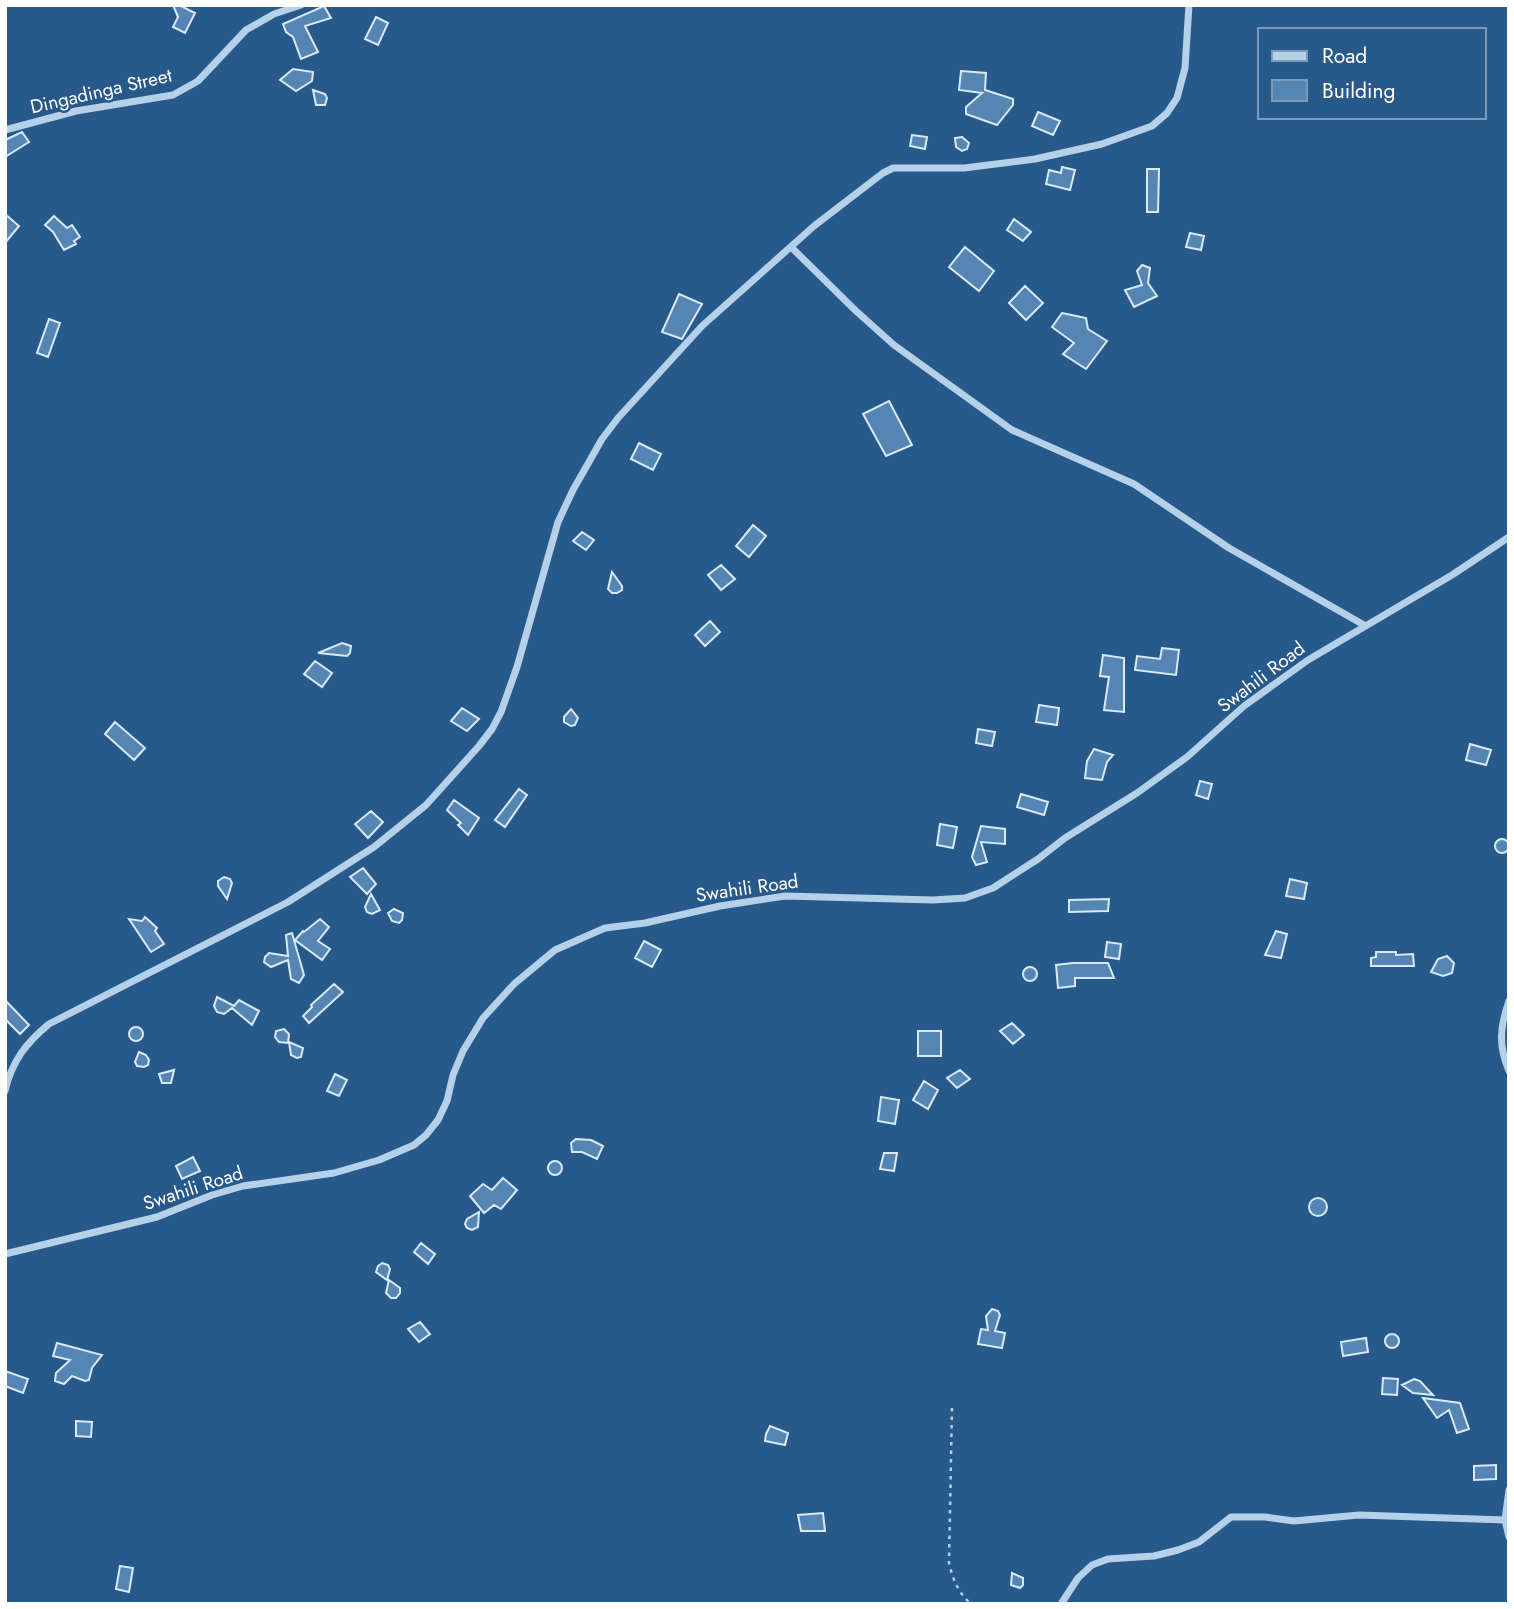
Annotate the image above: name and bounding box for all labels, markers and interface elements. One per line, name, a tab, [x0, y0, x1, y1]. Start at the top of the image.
legend	[1258, 28, 1486, 119]
text: Road	[1322, 41, 1367, 71]
street label: Dingadinga Street	[28, 61, 175, 120]
text: Building	[1322, 76, 1395, 106]
street label: Swahili Road	[1212, 635, 1310, 719]
street label: Swahili Road	[694, 867, 800, 909]
street label: Swahili Road	[140, 1159, 246, 1217]

